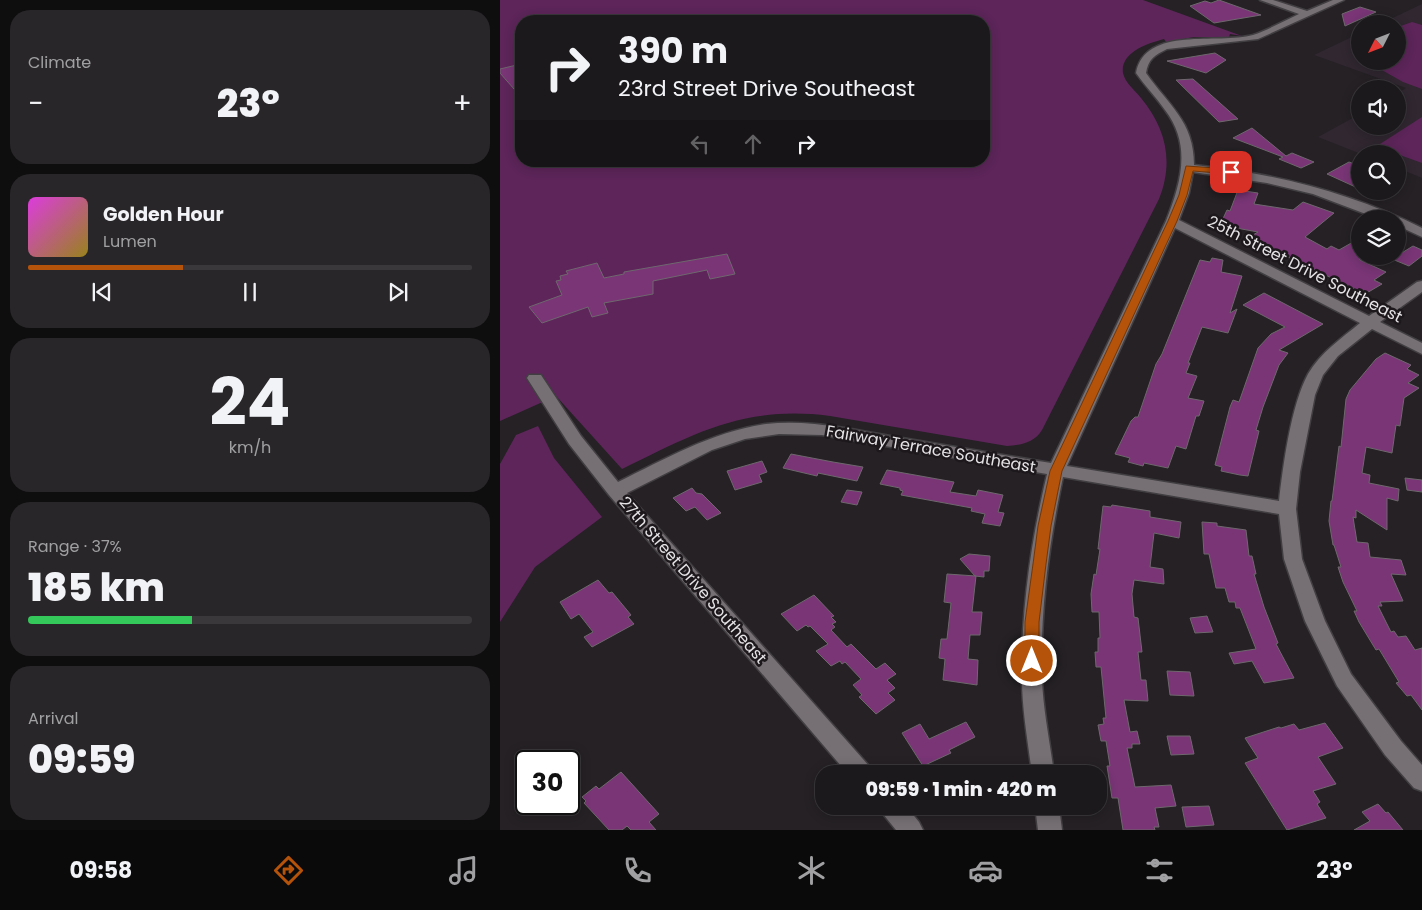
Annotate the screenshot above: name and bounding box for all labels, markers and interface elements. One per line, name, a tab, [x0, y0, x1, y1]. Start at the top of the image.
north arrow	[1351, 15, 1406, 70]
map controls	[1351, 15, 1406, 265]
text: 390 m	[618, 26, 728, 75]
icon: right	[535, 35, 600, 100]
text: Climate	[28, 51, 91, 74]
text: 23rd Street Drive Southeast	[618, 73, 915, 104]
text: 23°	[217, 77, 280, 130]
button: sound	[1351, 80, 1406, 135]
text: −	[28, 84, 43, 123]
text: +	[453, 84, 472, 123]
icon: left	[686, 130, 714, 158]
icon: ahead	[739, 130, 767, 158]
icon: right	[792, 130, 820, 158]
button: search	[1351, 145, 1406, 200]
pin	[1210, 151, 1252, 193]
icon: arrive	[1217, 158, 1245, 186]
text: Golden Hour	[103, 201, 224, 228]
street label: 25th Street Drive Southeast	[1204, 210, 1407, 328]
button: layers	[1351, 210, 1406, 265]
text: Lumen	[103, 230, 157, 253]
icon: previous	[88, 278, 116, 306]
icon: pause	[236, 278, 264, 306]
icon: next	[384, 278, 412, 306]
text: 24	[209, 357, 291, 448]
street label: Fairway Terrace Southeast	[825, 419, 1038, 479]
text: km/h	[229, 436, 271, 459]
street label: 27th Street Drive Southeast	[614, 491, 772, 669]
text: Range · 37%	[28, 535, 122, 558]
text: 185 km	[28, 561, 165, 614]
position arrow	[1005, 634, 1057, 686]
text: Arrival	[28, 707, 78, 730]
text: 09:59	[28, 733, 135, 786]
speed limit sign: 30	[515, 750, 580, 815]
text: 09:59 · 1 min · 420 m	[866, 776, 1057, 803]
icon: directions	[271, 853, 306, 888]
icon: music	[446, 853, 481, 888]
icon: phone	[620, 853, 655, 888]
icon: climate	[794, 853, 829, 888]
icon: car	[968, 853, 1003, 888]
icon: filters	[1142, 853, 1177, 888]
text: 09:58	[70, 855, 132, 886]
text: 23°	[1316, 855, 1352, 886]

